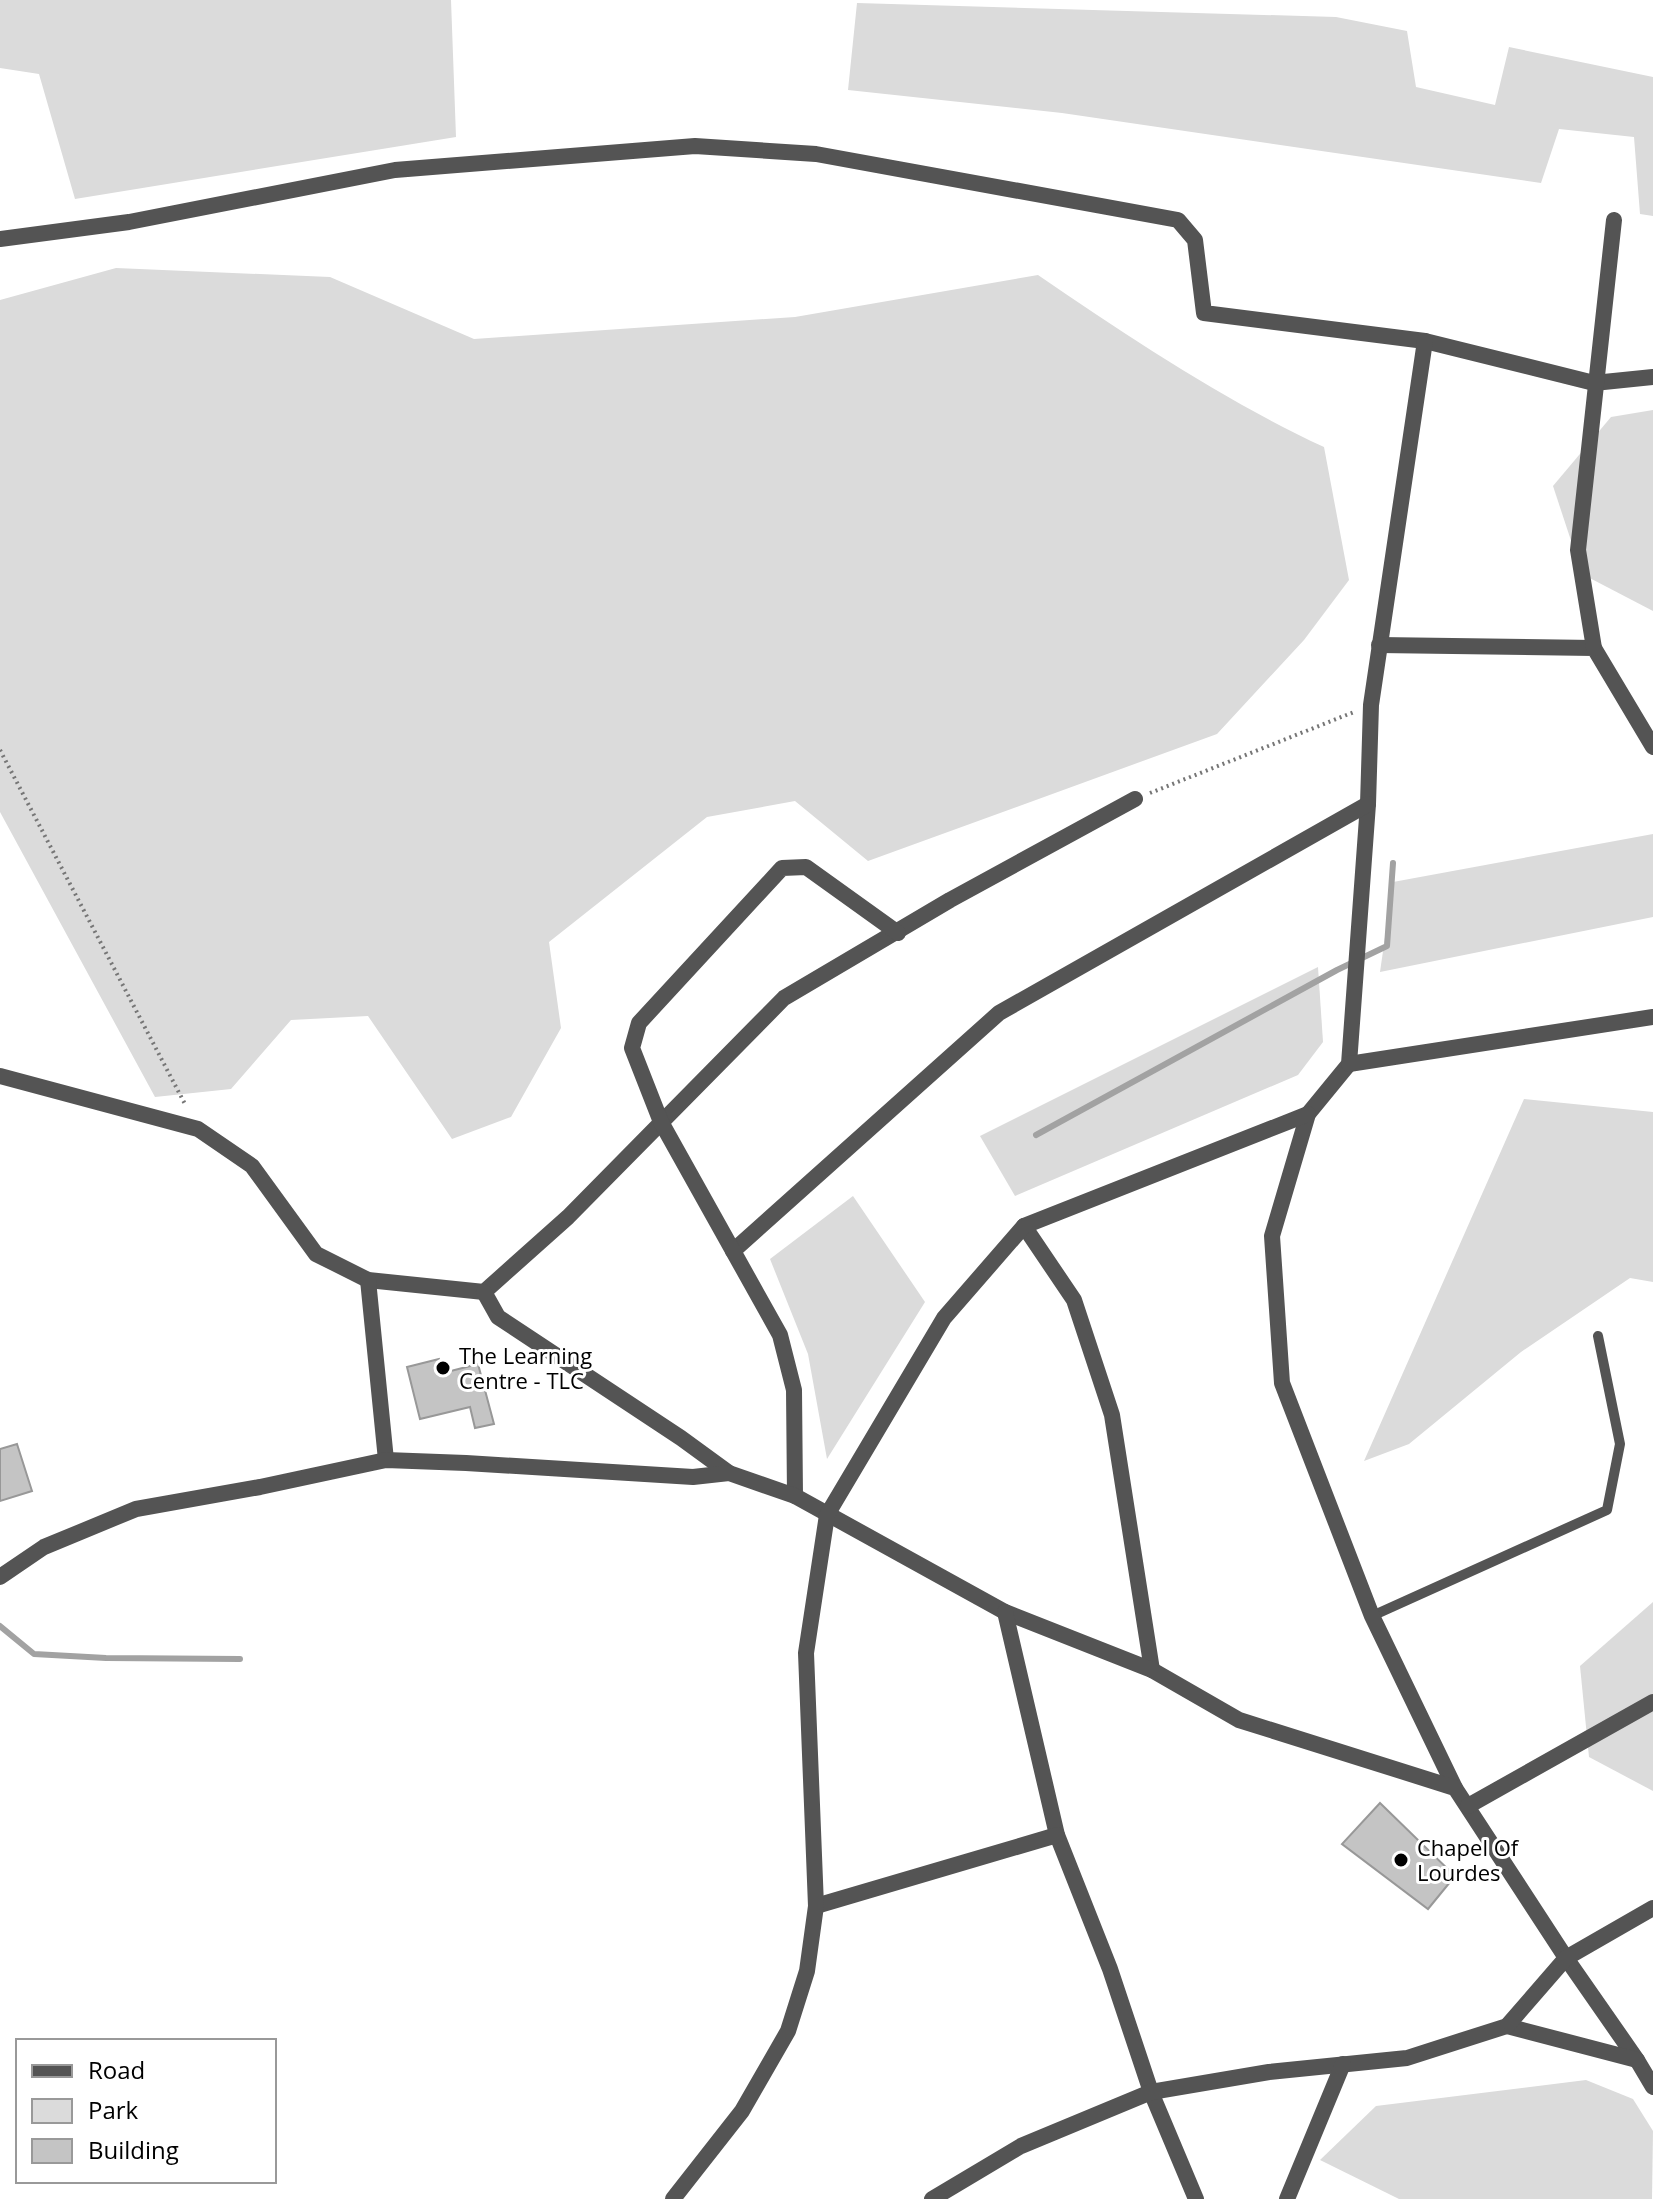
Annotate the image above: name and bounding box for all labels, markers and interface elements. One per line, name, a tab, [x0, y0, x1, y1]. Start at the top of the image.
place label: The Learning Centre - TLC	[459, 1340, 592, 1395]
marker: The Learning Centre - TLC	[434, 1359, 452, 1377]
place label: Chapel Of Lourdes	[1417, 1832, 1520, 1887]
marker: Chapel Of Lourdes	[1392, 1851, 1410, 1869]
legend	[16, 2039, 276, 2183]
text: Road	[88, 2053, 145, 2086]
text: Park	[88, 2093, 139, 2126]
text: Building	[88, 2133, 179, 2166]

